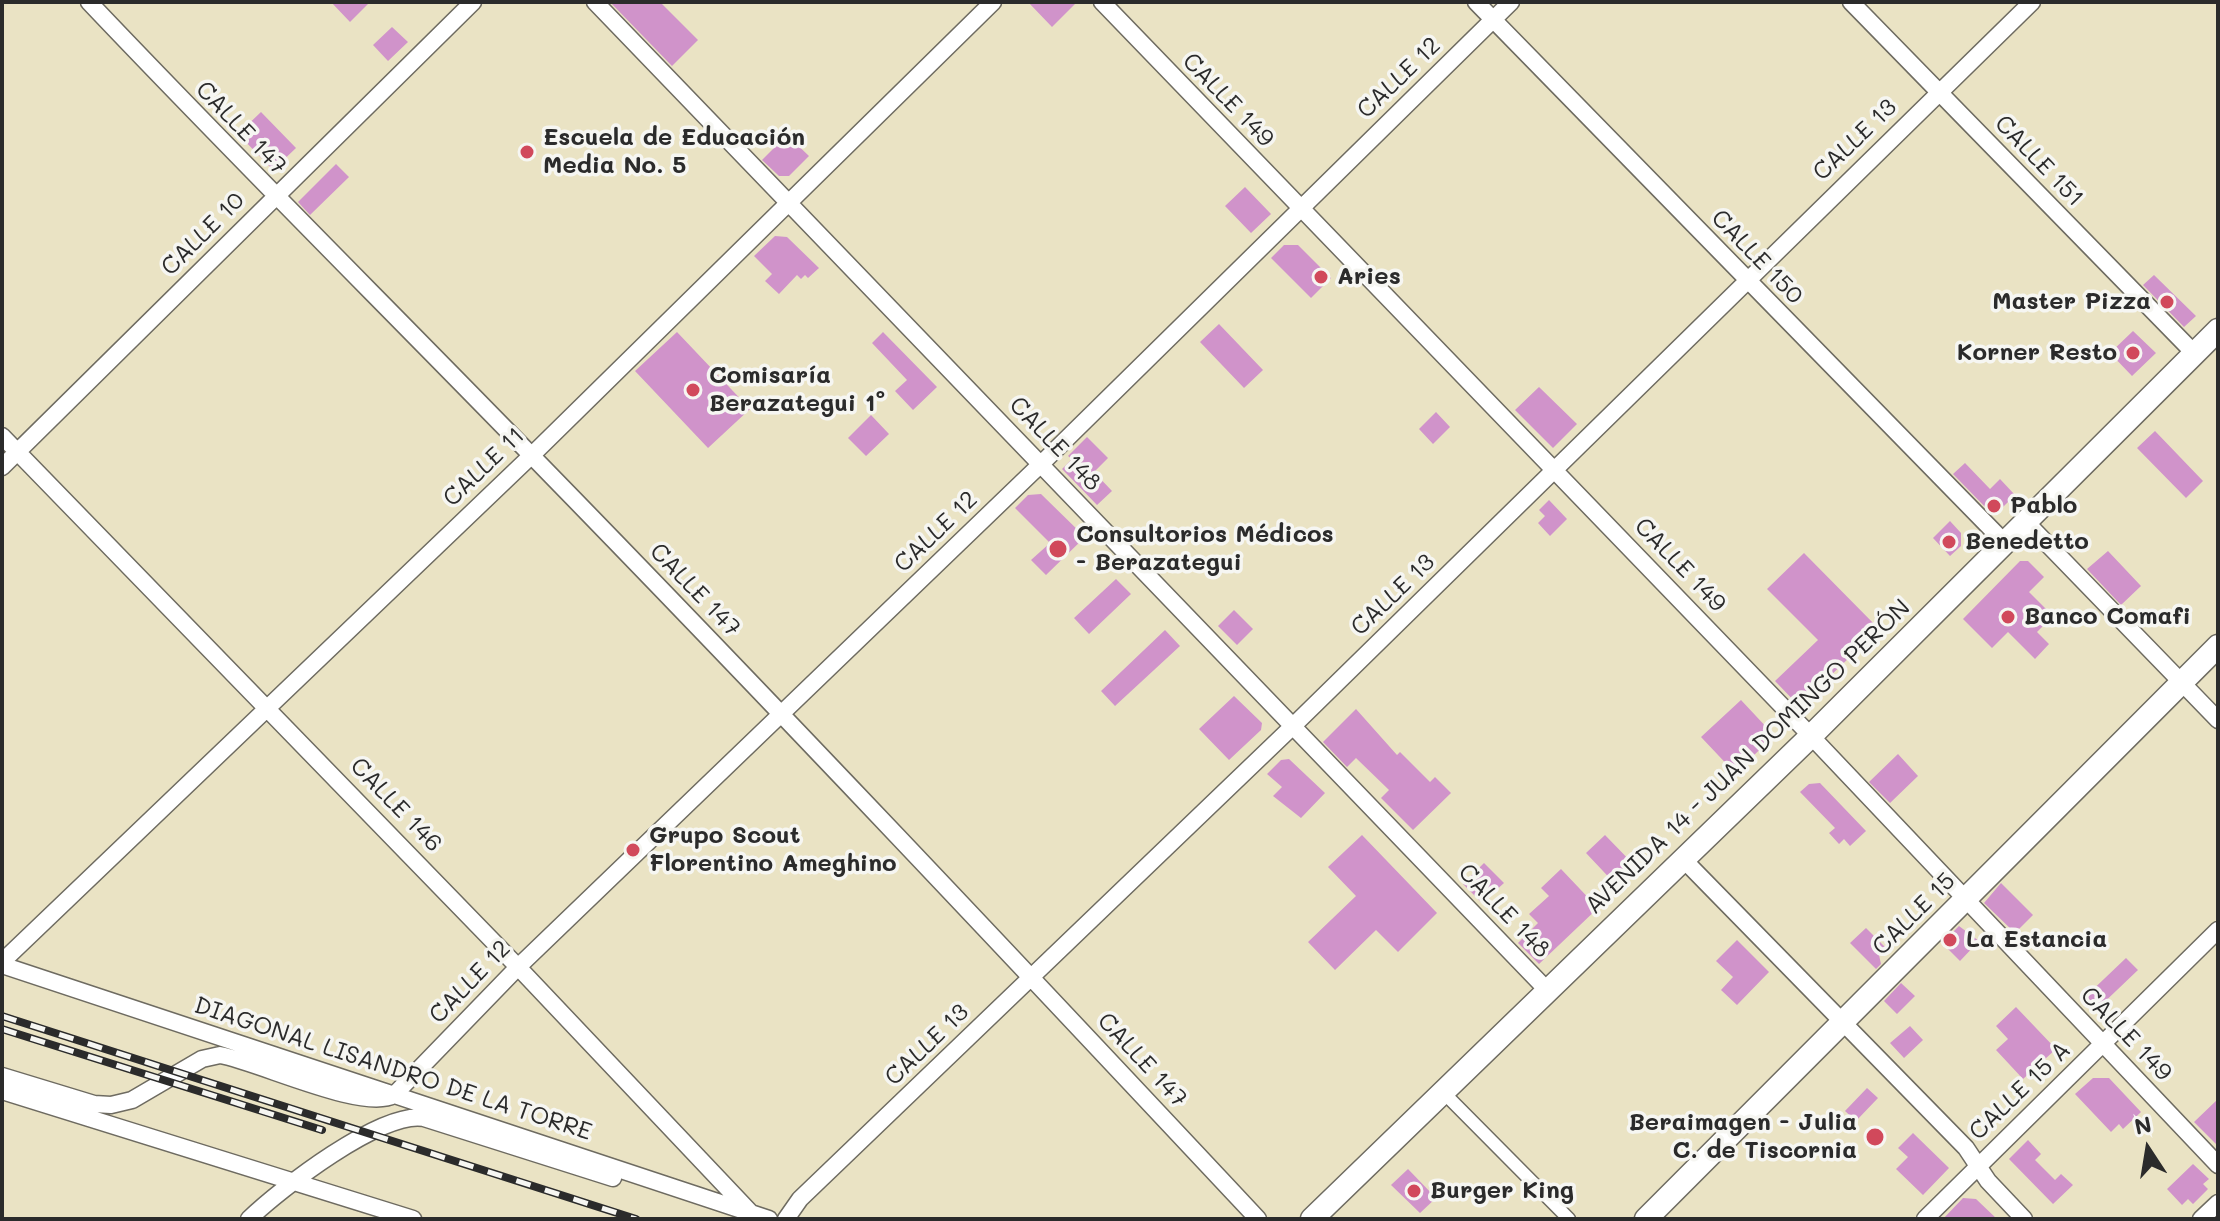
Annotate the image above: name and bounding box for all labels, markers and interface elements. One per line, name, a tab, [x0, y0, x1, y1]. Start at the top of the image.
street label: CALLE 12	[1351, 31, 1447, 125]
street label: CALLE 149	[1176, 47, 1280, 153]
street label: CALLE 147	[189, 75, 293, 181]
street label: CALLE 13	[1807, 93, 1903, 187]
street label: CALLE 151	[1988, 109, 2090, 213]
place label: Escuela de Educación Media No. 5	[543, 124, 805, 180]
marker: Escuela de Educación Media No. 5	[518, 143, 536, 161]
street label: CALLE 10	[155, 186, 251, 282]
street label: CALLE 150	[1705, 204, 1809, 310]
place label: Aries	[1337, 263, 1401, 291]
marker: Aries	[1312, 268, 1330, 286]
place label: Master Pizza	[1992, 288, 2151, 316]
marker: Master Pizza	[2158, 293, 2176, 311]
place label: Korner Resto	[1957, 339, 2117, 367]
marker: Korner Resto	[2124, 344, 2142, 362]
place label: Comisaría Berazategui 1°	[709, 362, 885, 418]
marker: Comisaría Berazategui 1°	[684, 381, 702, 399]
street label: CALLE 148	[1003, 391, 1107, 497]
street label: CALLE 11	[437, 421, 531, 513]
street label: CALLE 12	[888, 485, 984, 579]
place label: Pablo	[2010, 492, 2077, 520]
marker: Pablo	[1985, 497, 2003, 515]
street label: CALLE 149	[1628, 512, 1732, 618]
place label: Consultorios Médicos - Berazategui	[1076, 521, 1334, 577]
place label: Benedetto	[1965, 528, 2089, 556]
marker: Benedetto	[1940, 533, 1958, 551]
street label: CALLE 147	[643, 537, 747, 643]
marker: Consultorios Médicos - Berazategui	[1047, 538, 1069, 560]
street label: CALLE 13	[1345, 548, 1441, 642]
street label: AVENIDA 14 - JUAN DOMINGO PERÓN	[1580, 594, 1916, 920]
place label: Banco Comafi	[2024, 603, 2191, 631]
marker: Banco Comafi	[1999, 608, 2017, 626]
street label: CALLE 146	[344, 752, 448, 858]
place label: Grupo Scout Florentino Ameghino	[649, 822, 897, 878]
marker: Grupo Scout Florentino Ameghino	[624, 841, 642, 859]
street label: CALLE 148	[1452, 858, 1556, 964]
street label: CALLE 15	[1867, 867, 1961, 961]
place label: La Estancia	[1966, 926, 2107, 954]
marker: La Estancia	[1941, 931, 1959, 949]
street label: CALLE 12	[423, 934, 517, 1030]
street label: CALLE 149	[2074, 981, 2178, 1087]
street label: DIAGONAL LISANDRO DE LA TORRE	[191, 991, 595, 1147]
street label: CALLE 13	[879, 998, 975, 1092]
street label: CALLE 147	[1091, 1007, 1193, 1113]
street label: CALLE 15 A	[1963, 1036, 2077, 1146]
place label: Beraimagen - Julia C. de Tiscornia	[1629, 1109, 1857, 1165]
north arrow	[2108, 1109, 2188, 1189]
text: N	[2132, 1109, 2154, 1141]
marker: Beraimagen - Julia C. de Tiscornia	[1864, 1126, 1886, 1148]
place label: Burger King	[1430, 1177, 1574, 1205]
marker: Burger King	[1405, 1182, 1423, 1200]

